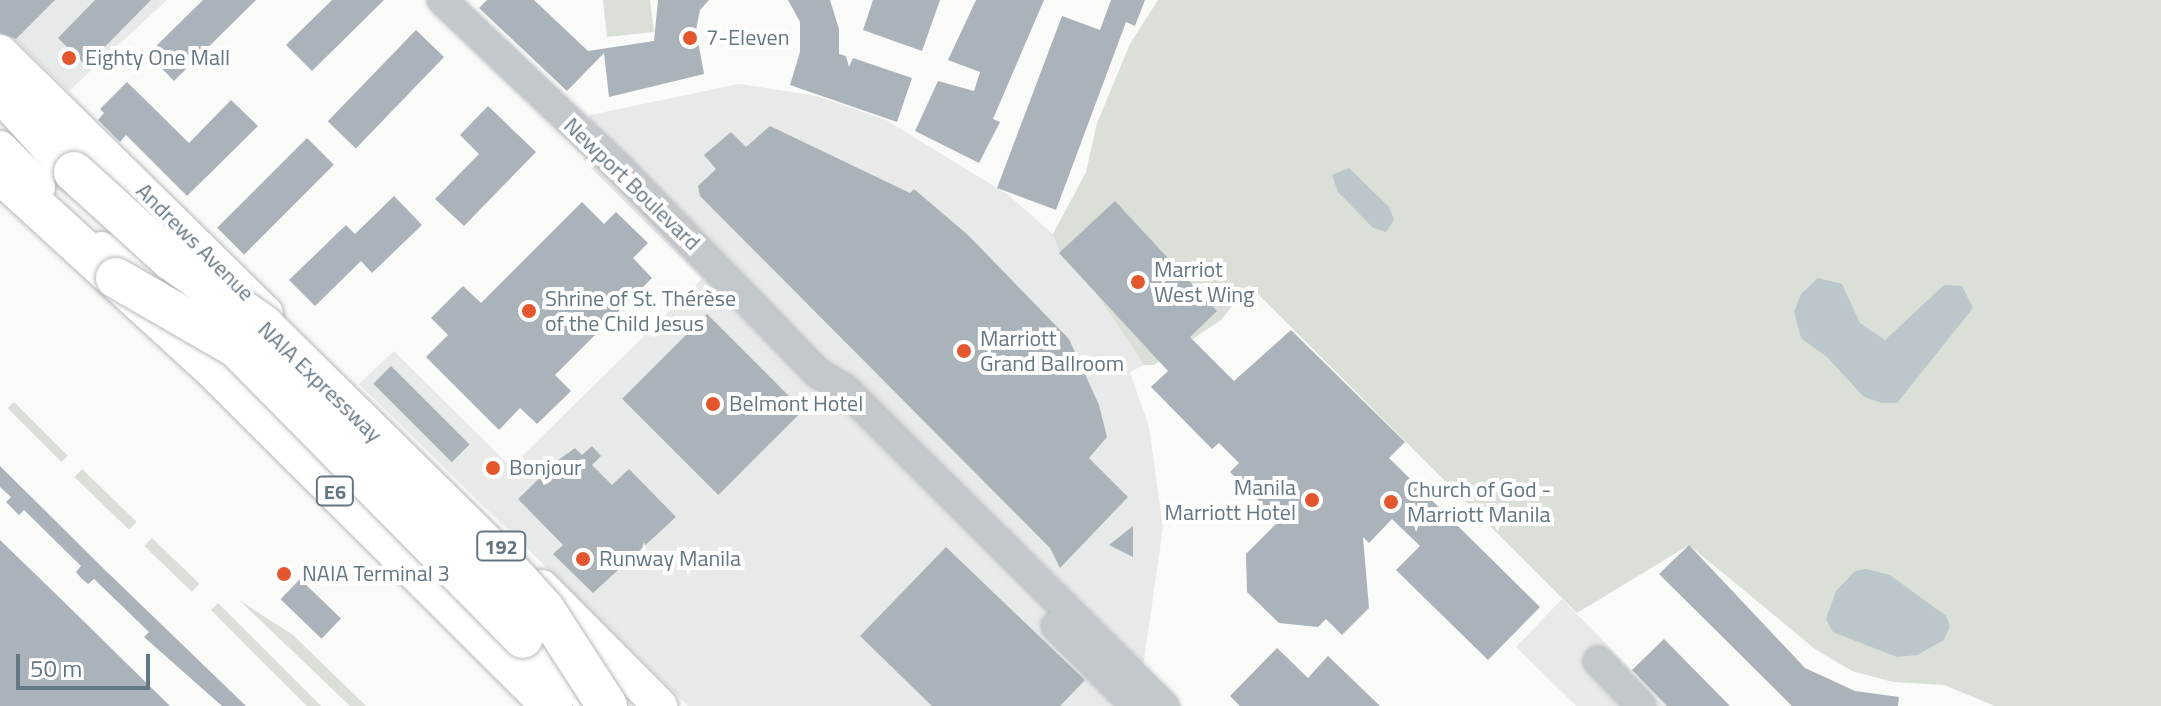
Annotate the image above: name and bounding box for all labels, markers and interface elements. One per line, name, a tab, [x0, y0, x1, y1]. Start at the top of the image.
place label: 7-Eleven	[706, 25, 789, 51]
marker: 7-Eleven	[681, 29, 699, 47]
place label: Eighty One Mall	[85, 45, 230, 71]
marker: Eighty One Mall	[60, 49, 78, 67]
street label: Newport Boulevard	[558, 112, 706, 256]
street label: Andrews Avenue	[131, 178, 259, 306]
place label: Marriot West Wing	[1154, 256, 1254, 308]
marker: Marriot West Wing	[1129, 273, 1147, 291]
place label: Shrine of St. Thérèse of the Child Jesus	[545, 285, 736, 336]
marker: Shrine of St. Thérèse of the Child Jesus	[520, 302, 538, 320]
street label: NAIA Expressway	[253, 316, 387, 448]
place label: Marriott Grand Ballroom	[980, 325, 1124, 376]
marker: Marriott Grand Ballroom	[955, 342, 973, 360]
place label: Belmont Hotel	[729, 391, 863, 417]
marker: Belmont Hotel	[704, 395, 722, 413]
place label: Bonjour	[509, 455, 582, 481]
marker: Bonjour	[484, 459, 502, 477]
place label: Manila Marriott Hotel	[1164, 474, 1296, 526]
road number: E6	[315, 475, 355, 507]
place label: Church of God - Marriott Manila	[1407, 476, 1551, 528]
marker: Manila Marriott Hotel	[1303, 491, 1321, 509]
marker: Church of God - Marriott Manila	[1382, 493, 1400, 511]
road number: 192	[475, 530, 527, 562]
place label: Runway Manila	[599, 546, 741, 572]
marker: Runway Manila	[574, 550, 592, 568]
place label: NAIA Terminal 3	[302, 561, 450, 587]
marker: NAIA Terminal 3	[273, 563, 295, 585]
scale bar	[20, 638, 154, 688]
text: 50 m	[30, 650, 82, 686]

